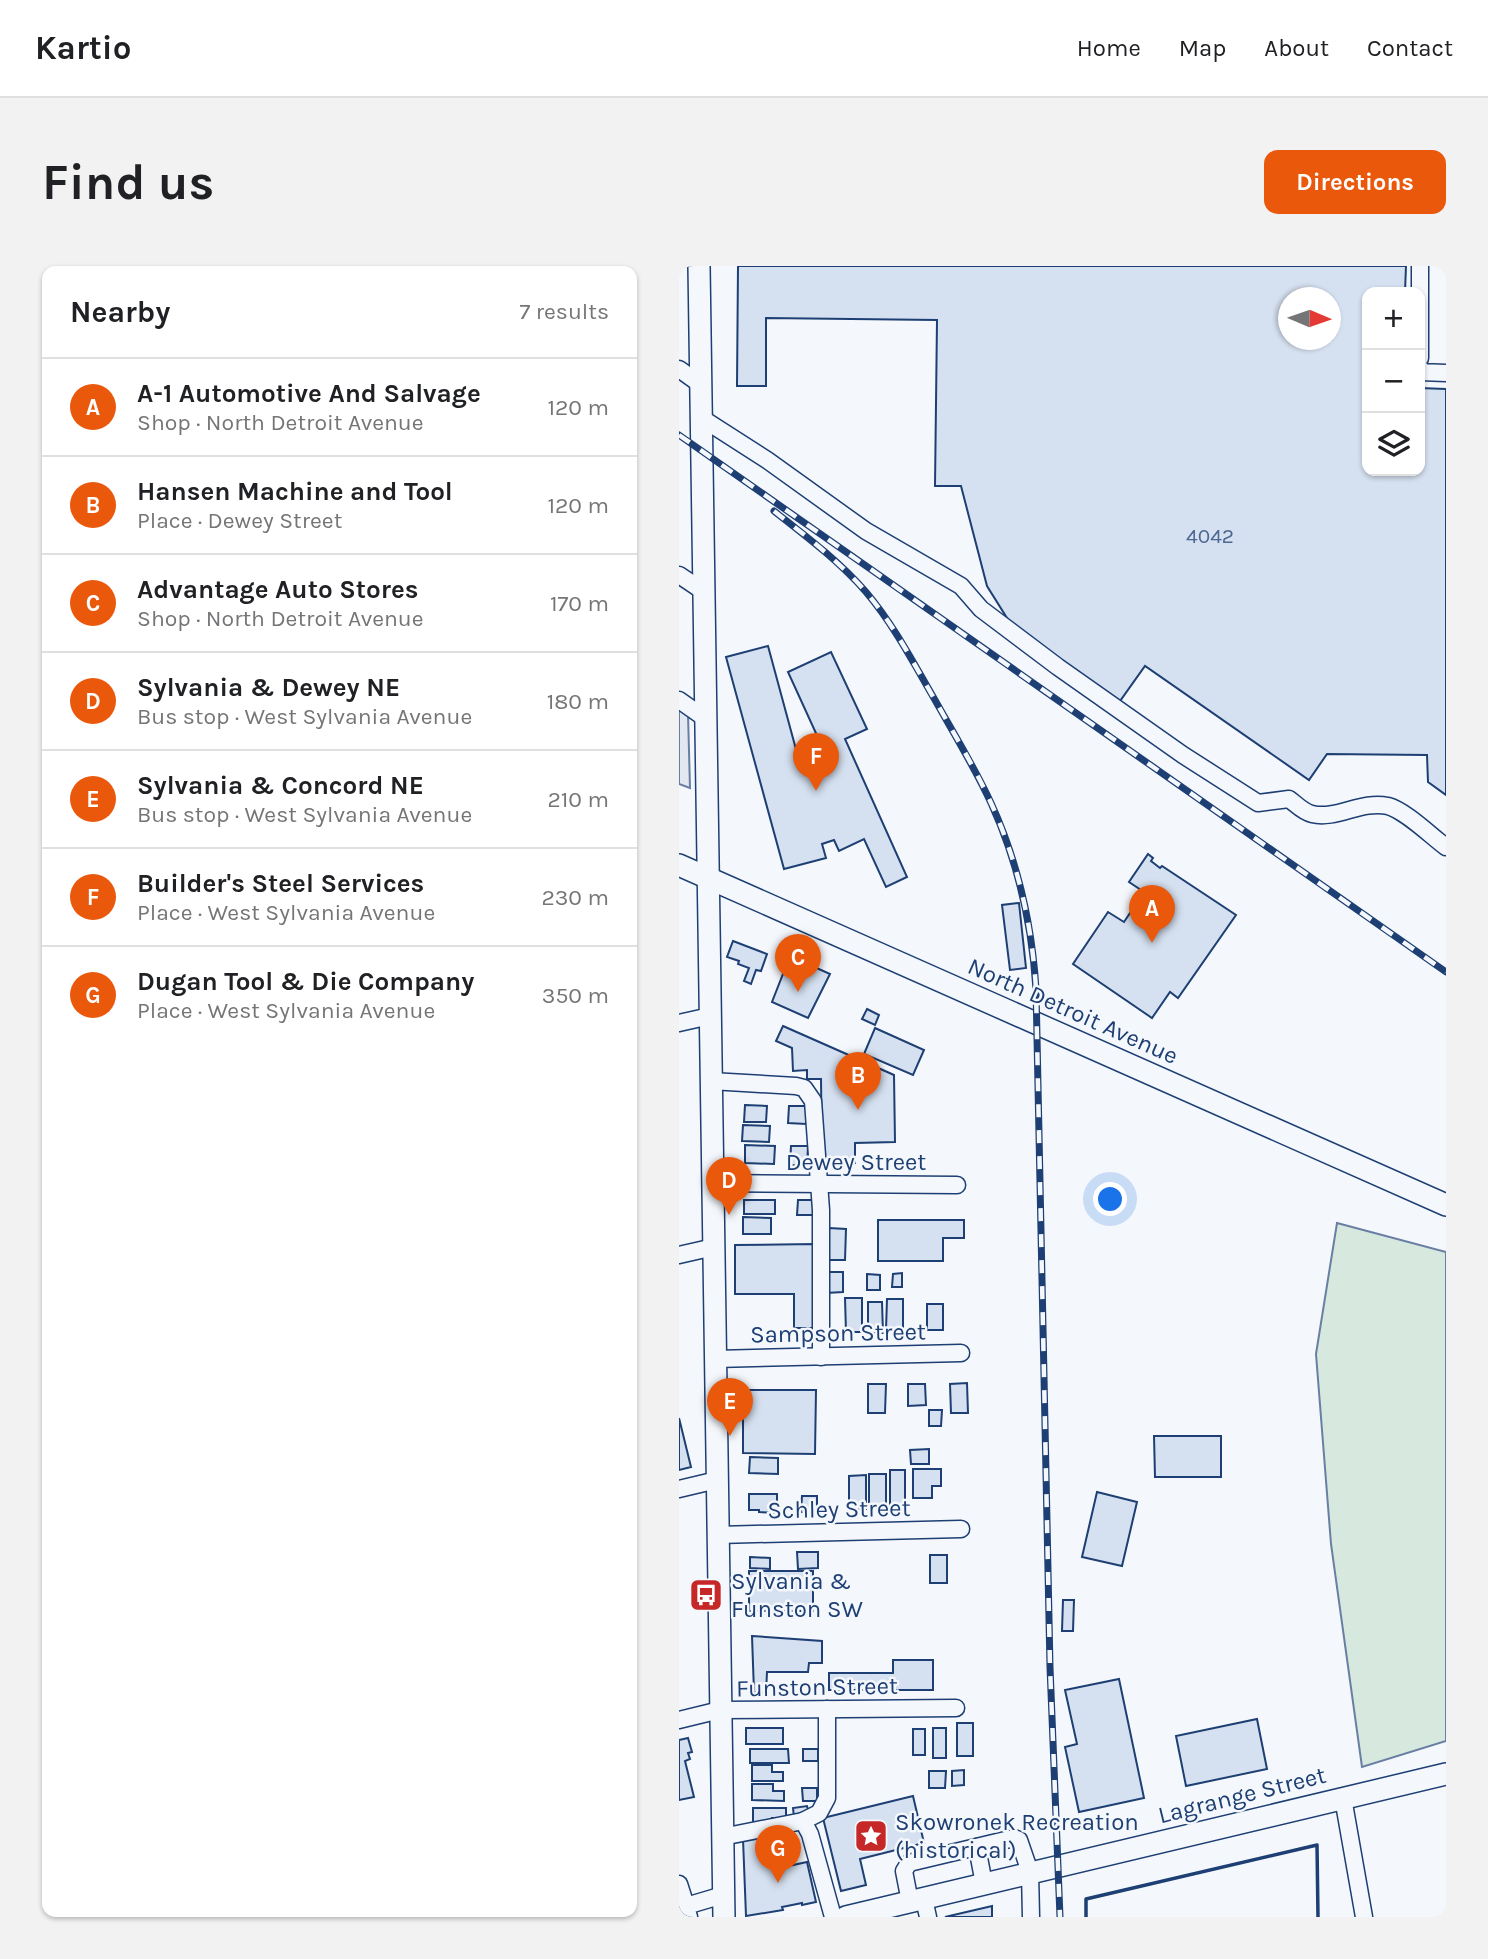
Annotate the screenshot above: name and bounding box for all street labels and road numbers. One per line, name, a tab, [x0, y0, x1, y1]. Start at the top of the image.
street label: North Detroit Avenue	[963, 952, 1183, 1070]
street label: Dewey Street	[786, 1148, 926, 1176]
street label: Sampson Street	[750, 1317, 926, 1349]
street label: Schley Street	[767, 1494, 911, 1524]
street label: Funston Street	[736, 1672, 898, 1702]
street label: Lagrange Street	[1155, 1761, 1329, 1829]

